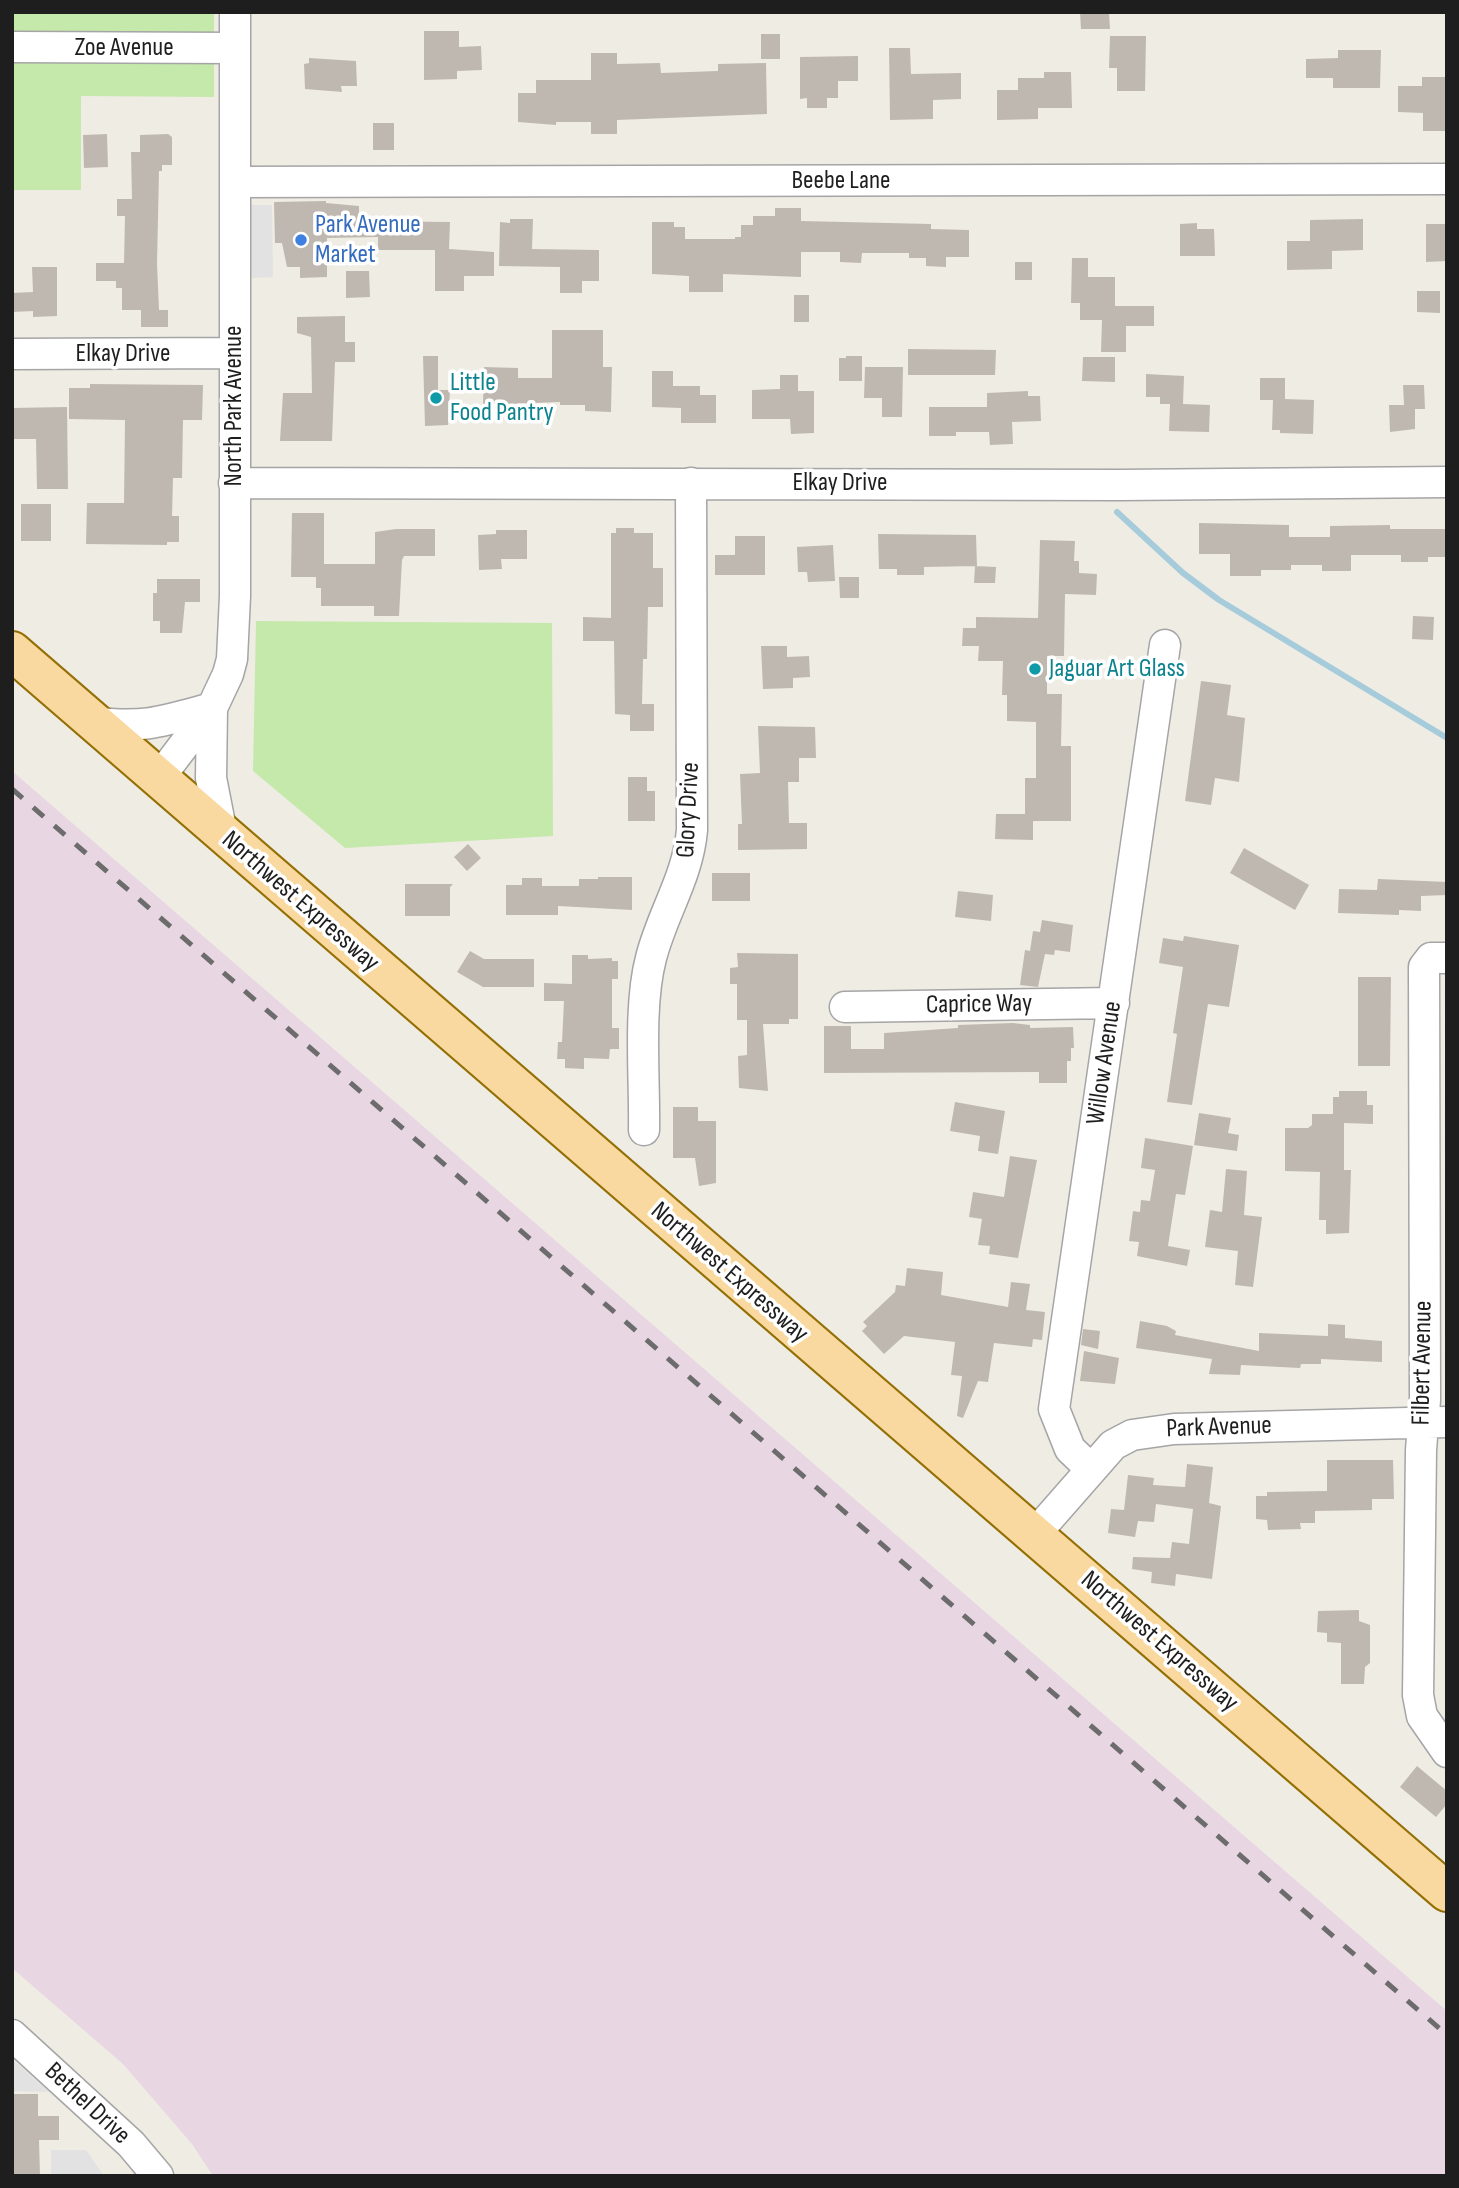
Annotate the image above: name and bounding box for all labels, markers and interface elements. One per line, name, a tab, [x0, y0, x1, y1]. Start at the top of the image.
street label: Zoe Avenue	[74, 32, 174, 64]
street label: Beebe Lane	[791, 165, 891, 197]
place label: Park Avenue Market	[315, 209, 421, 270]
marker: Park Avenue Market	[293, 232, 309, 248]
street label: North Park Avenue	[218, 326, 250, 486]
street label: Elkay Drive	[76, 338, 170, 370]
place label: Little Food Pantry	[450, 367, 554, 428]
marker: Little Food Pantry	[428, 390, 444, 406]
street label: Elkay Drive	[793, 467, 887, 499]
place label: Jaguar Art Glass	[1049, 653, 1185, 685]
marker: Jaguar Art Glass	[1027, 661, 1043, 677]
street label: Glory Drive	[671, 761, 707, 859]
street label: Northwest Expressway	[215, 825, 385, 979]
street label: Caprice Way	[926, 988, 1032, 1022]
street label: Willow Avenue	[1081, 999, 1129, 1127]
street label: Northwest Expressway	[644, 1196, 814, 1350]
street label: Filbert Avenue	[1406, 1300, 1440, 1426]
street label: Park Avenue	[1166, 1411, 1272, 1445]
street label: Northwest Expressway	[1074, 1565, 1244, 1719]
street label: Bethel Drive	[38, 2057, 136, 2151]

